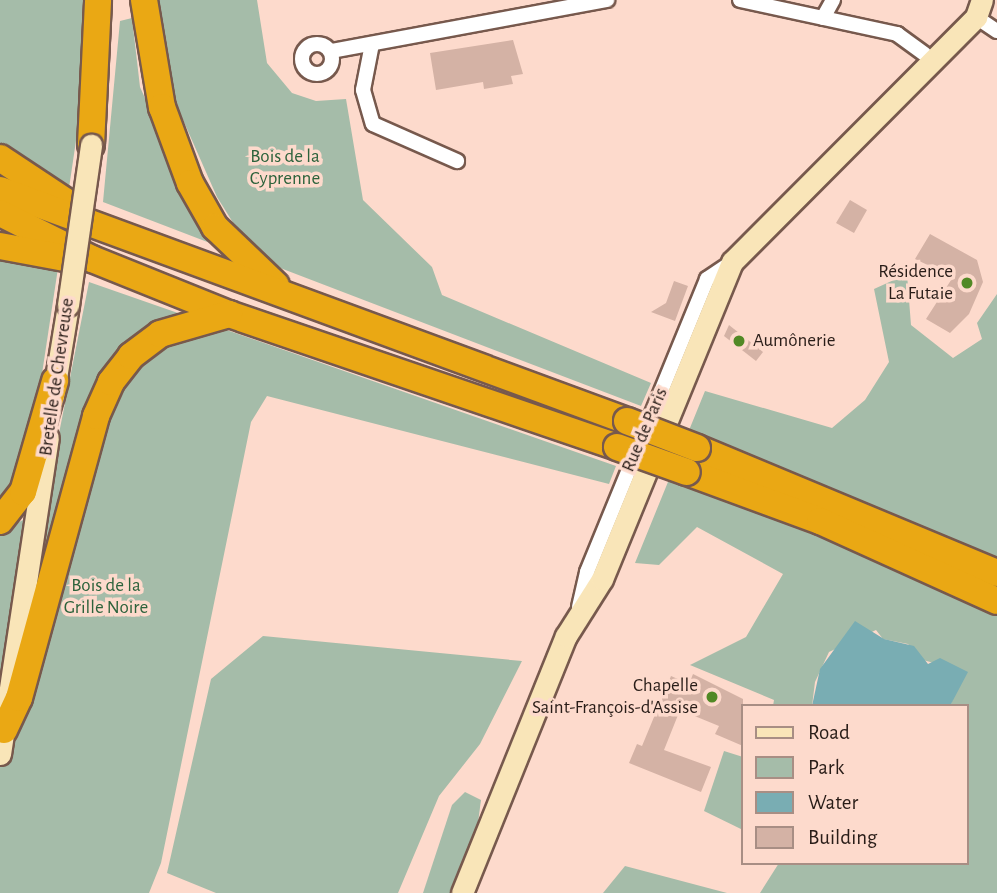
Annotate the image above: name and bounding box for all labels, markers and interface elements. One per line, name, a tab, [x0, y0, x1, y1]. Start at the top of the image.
park label: Bois de la Cyprenne	[250, 146, 320, 190]
place label: Résidence La Futaie	[878, 261, 953, 305]
marker: Résidence La Futaie	[959, 275, 975, 291]
street label: Bretelle de Chevreuse	[35, 297, 79, 457]
place label: Aumônerie	[753, 330, 835, 352]
marker: Aumônerie	[731, 333, 747, 349]
street label: Rue de Paris	[617, 384, 673, 476]
park label: Bois de la Grille Noire	[64, 575, 148, 619]
place label: Chapelle Saint-François-d'Assise	[532, 675, 698, 719]
marker: Chapelle Saint-François-d'Assise	[704, 689, 720, 705]
legend	[741, 704, 969, 865]
text: Road	[808, 722, 850, 743]
text: Park	[808, 757, 844, 778]
text: Water	[808, 792, 858, 813]
text: Building	[808, 827, 877, 848]

